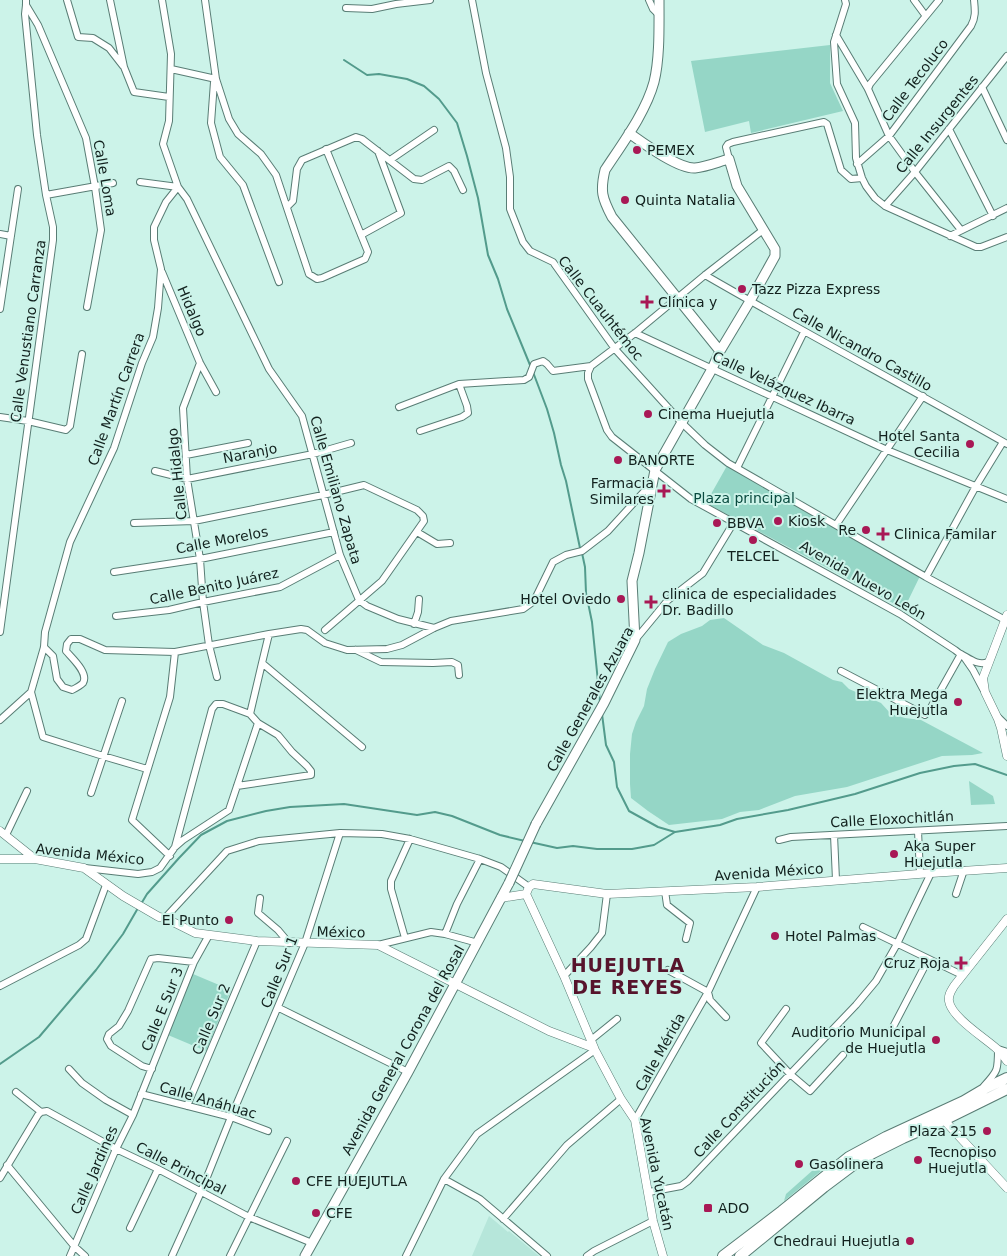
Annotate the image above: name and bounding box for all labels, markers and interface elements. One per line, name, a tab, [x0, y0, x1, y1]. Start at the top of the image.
street label: Calle Tecoluco	[879, 36, 951, 124]
street label: Calle Insurgentes	[893, 72, 981, 176]
street label: Calle Loma	[90, 138, 120, 218]
place label: PEMEX	[647, 142, 695, 158]
marker: PEMEX	[631, 144, 643, 156]
place label: Quinta Natalia	[635, 192, 736, 208]
marker: Quinta Natalia	[619, 194, 631, 206]
street label: Calle Venustiano Carranza	[7, 239, 49, 423]
street label: Calle Cuauhtémoc	[555, 253, 647, 363]
place label: Tazz Pizza Express	[751, 281, 880, 297]
street label: Hidalgo	[174, 283, 210, 339]
marker: Tazz Pizza Express	[736, 283, 748, 295]
place label: Clínica y	[658, 294, 717, 310]
marker: Clínica y	[640, 295, 654, 309]
street label: Calle Nicandro Castillo	[789, 304, 935, 394]
street label: Calle Martín Carrera	[84, 330, 148, 468]
street label: Calle Velázquez Ibarra	[710, 348, 858, 428]
place label: Cinema Huejutla	[658, 406, 775, 422]
marker: Cinema Huejutla	[642, 408, 654, 420]
street label: Calle Emiliano Zapata	[307, 414, 365, 566]
street label: Calle Hidalgo	[164, 427, 190, 521]
place label: Hotel Santa Cecilia	[878, 428, 960, 460]
marker: Hotel Santa Cecilia	[964, 438, 976, 450]
street label: Naranjo	[222, 440, 278, 466]
place label: BANORTE	[628, 452, 695, 468]
marker: BANORTE	[612, 454, 624, 466]
place label: Farmacia Similares	[590, 475, 654, 507]
marker: Farmacia Similares	[658, 485, 670, 497]
park label: Plaza principal	[693, 490, 795, 506]
place label: Kiosk	[788, 513, 826, 529]
place label: BBVA	[727, 515, 764, 531]
marker: Kiosk	[772, 515, 784, 527]
marker: BBVA	[711, 517, 723, 529]
place label: Re	[838, 522, 856, 538]
street label: Calle Morelos	[175, 523, 269, 557]
marker: Re	[860, 524, 872, 536]
place label: Clinica Familar	[894, 526, 996, 542]
marker: Clinica Familar	[876, 527, 890, 541]
marker: TELCEL	[747, 534, 759, 546]
street label: Avenida Nuevo León	[797, 537, 929, 623]
place label: TELCEL	[726, 548, 779, 564]
street label: Calle Benito Juárez	[148, 564, 280, 608]
place label: clinica de especialidades Dr. Badillo	[662, 586, 837, 618]
place label: Hotel Oviedo	[520, 591, 611, 607]
marker: Hotel Oviedo	[615, 593, 627, 605]
marker: clinica de especialidades Dr. Badillo	[644, 595, 658, 609]
street label: Calle Generales Azuara	[543, 624, 637, 774]
place label: Elektra Mega Huejutla	[856, 686, 948, 718]
marker: Elektra Mega Huejutla	[952, 696, 964, 708]
street label: Calle Eloxochitlán	[830, 808, 954, 830]
place label: Aka Super Huejutla	[904, 838, 976, 870]
street label: Avenida México	[35, 840, 145, 868]
marker: Aka Super Huejutla	[888, 848, 900, 860]
street label: Avenida México	[714, 860, 824, 884]
place label: El Punto	[162, 912, 219, 928]
marker: El Punto	[223, 914, 235, 926]
street label: México	[316, 924, 366, 940]
place label: Hotel Palmas	[785, 928, 876, 944]
marker: Hotel Palmas	[769, 930, 781, 942]
street label: Calle Sur 1	[257, 934, 301, 1010]
street label: Avenida General Corona del Rosal	[338, 942, 468, 1158]
district label: HUEJUTLA DE REYES	[571, 954, 685, 998]
place label: Cruz Roja	[884, 955, 950, 971]
marker: Cruz Roja	[954, 956, 968, 970]
street label: Calle E Sur 3	[138, 965, 186, 1053]
street label: Calle Sur 2	[189, 981, 233, 1057]
street label: Calle Mérida	[632, 1010, 688, 1094]
place label: Auditorio Municipal de Huejutla	[791, 1024, 926, 1056]
marker: Auditorio Municipal de Huejutla	[930, 1034, 942, 1046]
street label: Calle Constitución	[690, 1057, 788, 1161]
street label: Calle Anáhuac	[158, 1078, 258, 1122]
street label: Avenida Yucatán	[637, 1116, 677, 1232]
street label: Calle Jardines	[67, 1123, 121, 1217]
place label: Plaza 215	[909, 1123, 977, 1139]
marker: Plaza 215	[981, 1125, 993, 1137]
street label: Calle Principal	[133, 1138, 229, 1198]
place label: Tecnopiso Huejutla	[927, 1144, 997, 1176]
marker: Tecnopiso Huejutla	[912, 1154, 924, 1166]
place label: Gasolinera	[809, 1156, 884, 1172]
marker: Gasolinera	[793, 1158, 805, 1170]
place label: CFE HUEJUTLA	[306, 1173, 408, 1189]
marker: CFE HUEJUTLA	[290, 1175, 302, 1187]
place label: ADO	[718, 1200, 749, 1216]
marker: ADO	[702, 1202, 714, 1214]
place label: CFE	[326, 1205, 353, 1221]
marker: CFE	[310, 1207, 322, 1219]
place label: Chedraui Huejutla	[774, 1233, 900, 1249]
marker: Chedraui Huejutla	[904, 1235, 916, 1247]

